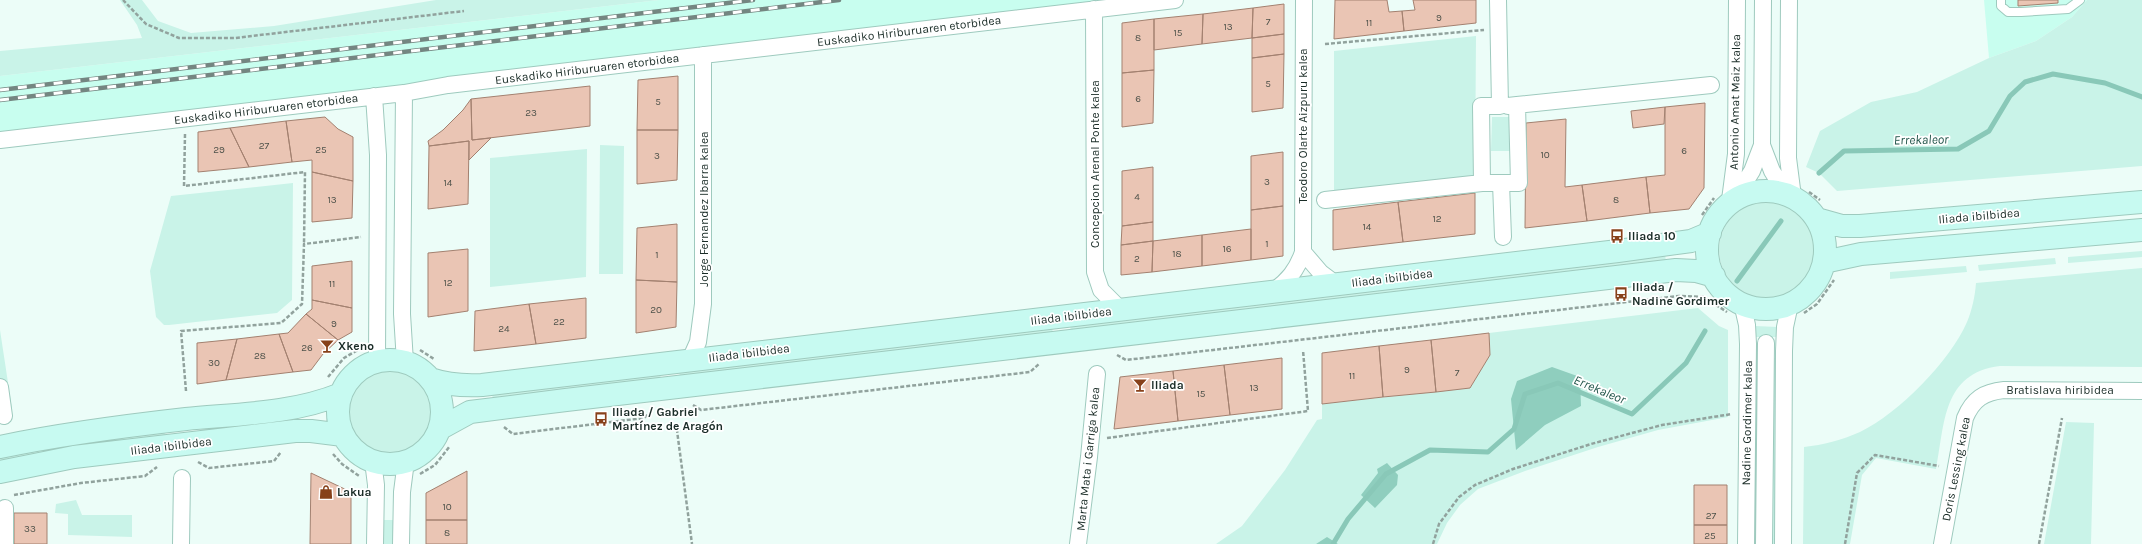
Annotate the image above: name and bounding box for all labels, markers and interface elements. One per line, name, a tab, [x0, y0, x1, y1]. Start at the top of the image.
house number: 9	[1436, 12, 1442, 24]
street label: Euskadiko Hiriburuaren etorbidea	[816, 13, 1002, 49]
house number: 7	[1266, 16, 1271, 28]
house number: 11	[1366, 17, 1372, 29]
house number: 13	[1223, 21, 1233, 33]
house number: 15	[1174, 27, 1183, 39]
house number: 8	[1135, 32, 1141, 44]
street label: Antonio Amat Maiz kalea	[1727, 34, 1743, 170]
street label: Teodoro Olarte Aizpuru kalea	[1296, 48, 1310, 204]
street label: Euskadiko Hiriburuaren etorbidea	[494, 51, 680, 87]
house number: 5	[1265, 78, 1271, 90]
street label: Concepcion Arenal Ponte kalea	[1088, 80, 1102, 248]
street label: Euskadiko Hiriburuaren etorbidea	[173, 91, 359, 127]
house number: 6	[1135, 93, 1141, 105]
house number: 5	[655, 96, 661, 108]
house number: 23	[525, 107, 537, 119]
street label: Jorge Fernandez Ibarra kalea	[697, 131, 711, 287]
water label: Errekaleor	[1893, 132, 1949, 147]
house number: 27	[259, 140, 270, 152]
house number: 29	[213, 144, 225, 156]
house number: 25	[315, 144, 327, 156]
house number: 6	[1681, 145, 1687, 157]
house number: 10	[1540, 149, 1550, 161]
house number: 3	[654, 150, 660, 162]
house number: 3	[1264, 176, 1270, 188]
house number: 14	[444, 177, 453, 189]
house number: 4	[1134, 191, 1140, 203]
house number: 13	[327, 194, 337, 206]
house number: 8	[1613, 194, 1619, 206]
street label: Iliada ibilbidea	[1938, 205, 2020, 227]
house number: 12	[1432, 213, 1442, 225]
house number: 14	[1363, 221, 1372, 233]
bus stop icon: Iliada 10	[1609, 228, 1625, 244]
place label: Iliada 10	[1628, 229, 1676, 243]
house number: 1	[1265, 238, 1269, 250]
house number: 16	[1222, 243, 1232, 255]
house number: 18	[1172, 248, 1182, 260]
house number: 1	[655, 249, 659, 261]
house number: 2	[1134, 253, 1140, 265]
street label: Iliada ibilbidea	[1351, 266, 1433, 290]
house number: 12	[443, 277, 453, 289]
house number: 11	[329, 278, 335, 290]
place label: Iliada / Nadine Gordimer	[1632, 280, 1729, 308]
bus stop icon: Iliada / Nadine Gordimer	[1613, 286, 1629, 302]
house number: 20	[650, 304, 662, 316]
street label: Iliada ibilbidea	[1030, 304, 1112, 328]
house number: 22	[553, 316, 565, 328]
house number: 9	[331, 318, 337, 330]
house number: 24	[498, 323, 510, 335]
bar icon: Xkeno	[319, 338, 335, 354]
place label: Xkeno	[338, 339, 374, 353]
street label: Iliada ibilbidea	[708, 341, 790, 365]
house number: 26	[301, 342, 313, 354]
house number: 28	[254, 350, 266, 362]
house number: 30	[208, 357, 220, 369]
street label: Nadine Gordimer kalea	[1739, 360, 1755, 486]
house number: 9	[1404, 364, 1410, 376]
house number: 7	[1455, 367, 1460, 379]
house number: 11	[1349, 370, 1355, 382]
water label: Errekaleor	[1572, 372, 1628, 407]
bar icon: Iliada	[1132, 377, 1148, 393]
place label: Iliada	[1151, 378, 1184, 392]
house number: 13	[1249, 382, 1259, 394]
street label: Bratislava hiribidea	[2006, 383, 2114, 397]
street label: Marta Mata i Garriga kalea	[1073, 386, 1103, 532]
house number: 15	[1197, 388, 1206, 400]
place label: Iliada / Gabriel Martínez de Aragón	[612, 405, 723, 433]
bus stop icon: Iliada / Gabriel Martínez de Aragón	[593, 411, 609, 427]
street label: Doris Lessing kalea	[1939, 416, 1973, 522]
street label: Iliada ibilbidea	[130, 434, 212, 458]
shop icon: Lakua	[318, 484, 334, 500]
place label: Lakua	[337, 485, 372, 499]
house number: 10	[442, 501, 452, 513]
house number: 27	[1706, 510, 1717, 522]
house number: 33	[24, 523, 36, 535]
house number: 8	[444, 527, 450, 539]
house number: 25	[1704, 530, 1716, 542]

